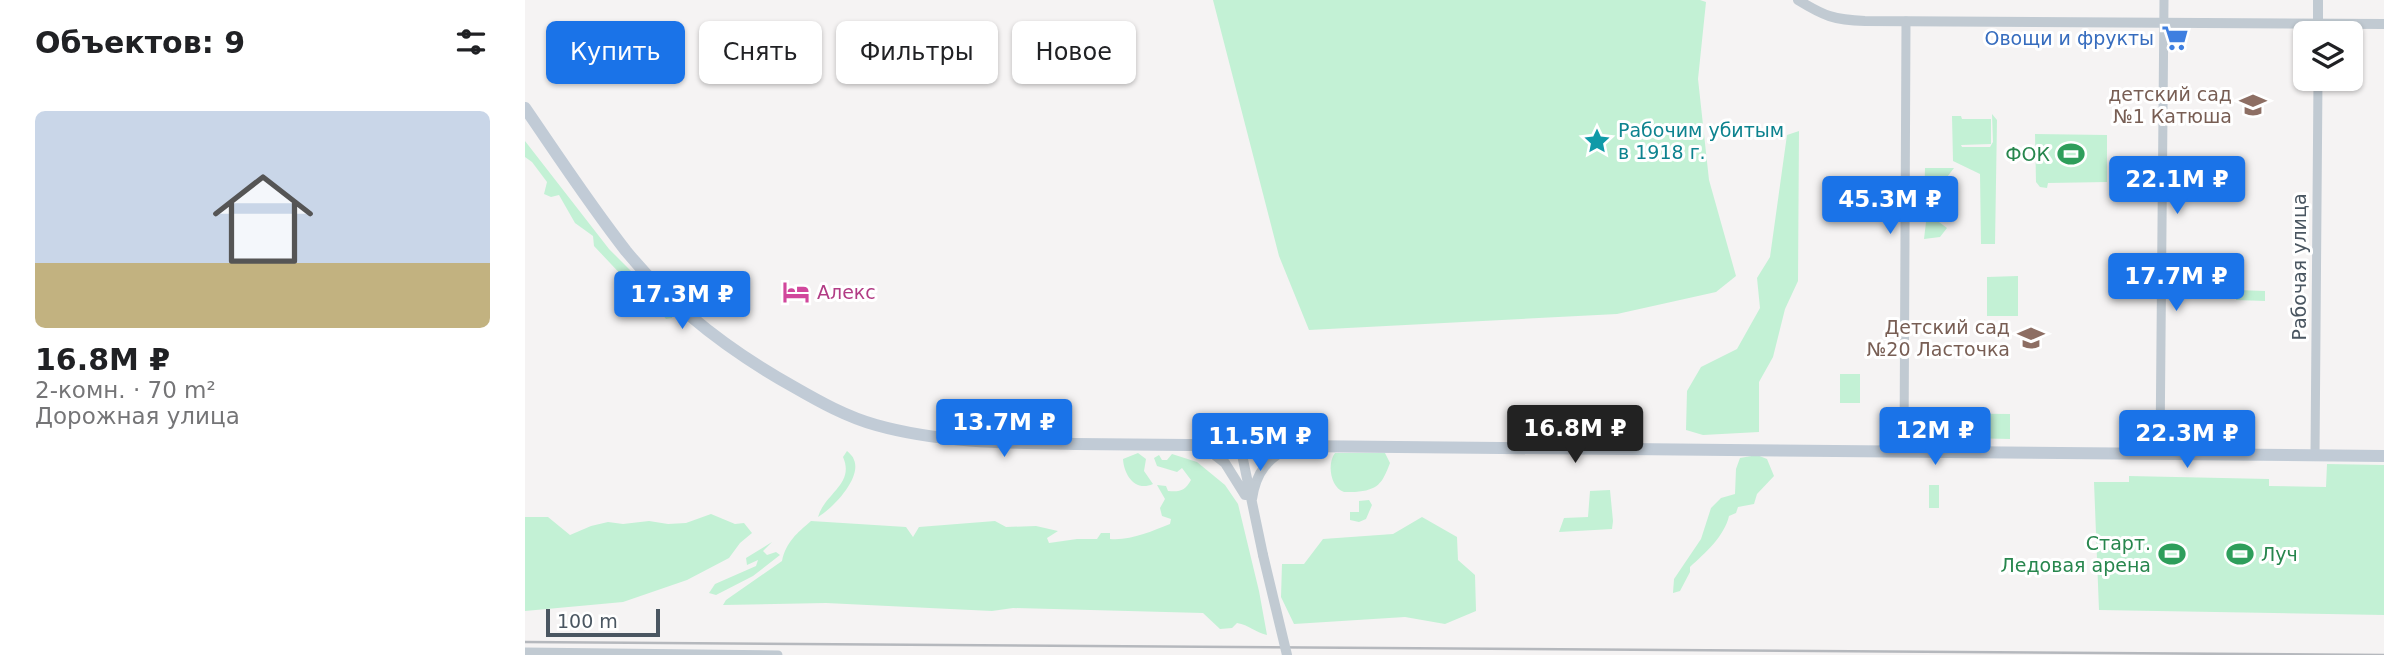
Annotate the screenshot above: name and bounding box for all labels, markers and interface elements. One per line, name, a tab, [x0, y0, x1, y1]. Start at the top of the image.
chip: Купить	[546, 21, 685, 84]
chip: Снять	[699, 21, 822, 84]
chip: Фильтры	[836, 21, 998, 84]
chip: Новое	[1012, 21, 1136, 84]
map controls	[2293, 21, 2363, 91]
button: layers	[2293, 21, 2363, 91]
icon: filters	[452, 23, 490, 61]
supermarket icon: Овощи и фрукты	[2160, 23, 2190, 53]
text: Объектов: 9	[35, 25, 245, 60]
place label: Овощи и фрукты	[1984, 27, 2154, 49]
place label: детский сад №1 Катюша	[2108, 83, 2232, 127]
school or university icon: детский сад №1 Катюша	[2238, 90, 2268, 120]
place label: Рабочим убитым в 1918 г.	[1618, 119, 1784, 163]
place icon: Рабочим убитым в 1918 г.	[1582, 126, 1612, 156]
sports icon: ФОК	[2056, 139, 2086, 169]
place label: ФОК	[2005, 143, 2050, 165]
icon: home	[200, 156, 326, 282]
pin: 22.1M ₽	[2112, 156, 2242, 216]
text: 22.1M ₽	[2125, 166, 2229, 192]
pin: 45.3M ₽	[1825, 176, 1955, 236]
text: 45.3M ₽	[1838, 186, 1942, 212]
street label: Рабочая улица	[2288, 193, 2310, 341]
pin: 17.7M ₽	[2111, 254, 2241, 313]
text: 17.7M ₽	[2124, 263, 2228, 289]
pin: 17.3M ₽	[617, 272, 747, 331]
hotel icon: Алекс	[781, 277, 811, 307]
text: 17.3M ₽	[630, 281, 734, 307]
place label: Алекс	[817, 281, 876, 303]
place label: Детский сад №20 Ласточка	[1867, 316, 2010, 360]
school or university icon: Детский сад №20 Ласточка	[2016, 323, 2046, 353]
text: 16.8M ₽	[35, 342, 170, 377]
text: 2-комн. · 70 m²	[35, 377, 216, 403]
pin: 13.7M ₽	[939, 400, 1069, 459]
text: Дорожная улица	[35, 403, 240, 429]
pin: 16.8M ₽	[1510, 406, 1640, 465]
pin: 12M ₽	[1886, 407, 1984, 467]
text: 13.7M ₽	[952, 409, 1056, 435]
pin: 22.3M ₽	[2122, 410, 2252, 470]
pin: 11.5M ₽	[1195, 414, 1325, 473]
text: 16.8M ₽	[1523, 415, 1627, 441]
text: 12M ₽	[1896, 417, 1974, 443]
text: 22.3M ₽	[2135, 420, 2239, 446]
text: 11.5M ₽	[1208, 423, 1312, 449]
place label: Старт. Ледовая арена	[2000, 532, 2151, 576]
sports icon: Старт. Ледовая арена	[2157, 539, 2187, 569]
sports icon: Луч	[2225, 539, 2255, 569]
place label: Луч	[2261, 543, 2298, 565]
scale bar	[546, 606, 660, 638]
text: 100 m	[557, 610, 618, 632]

